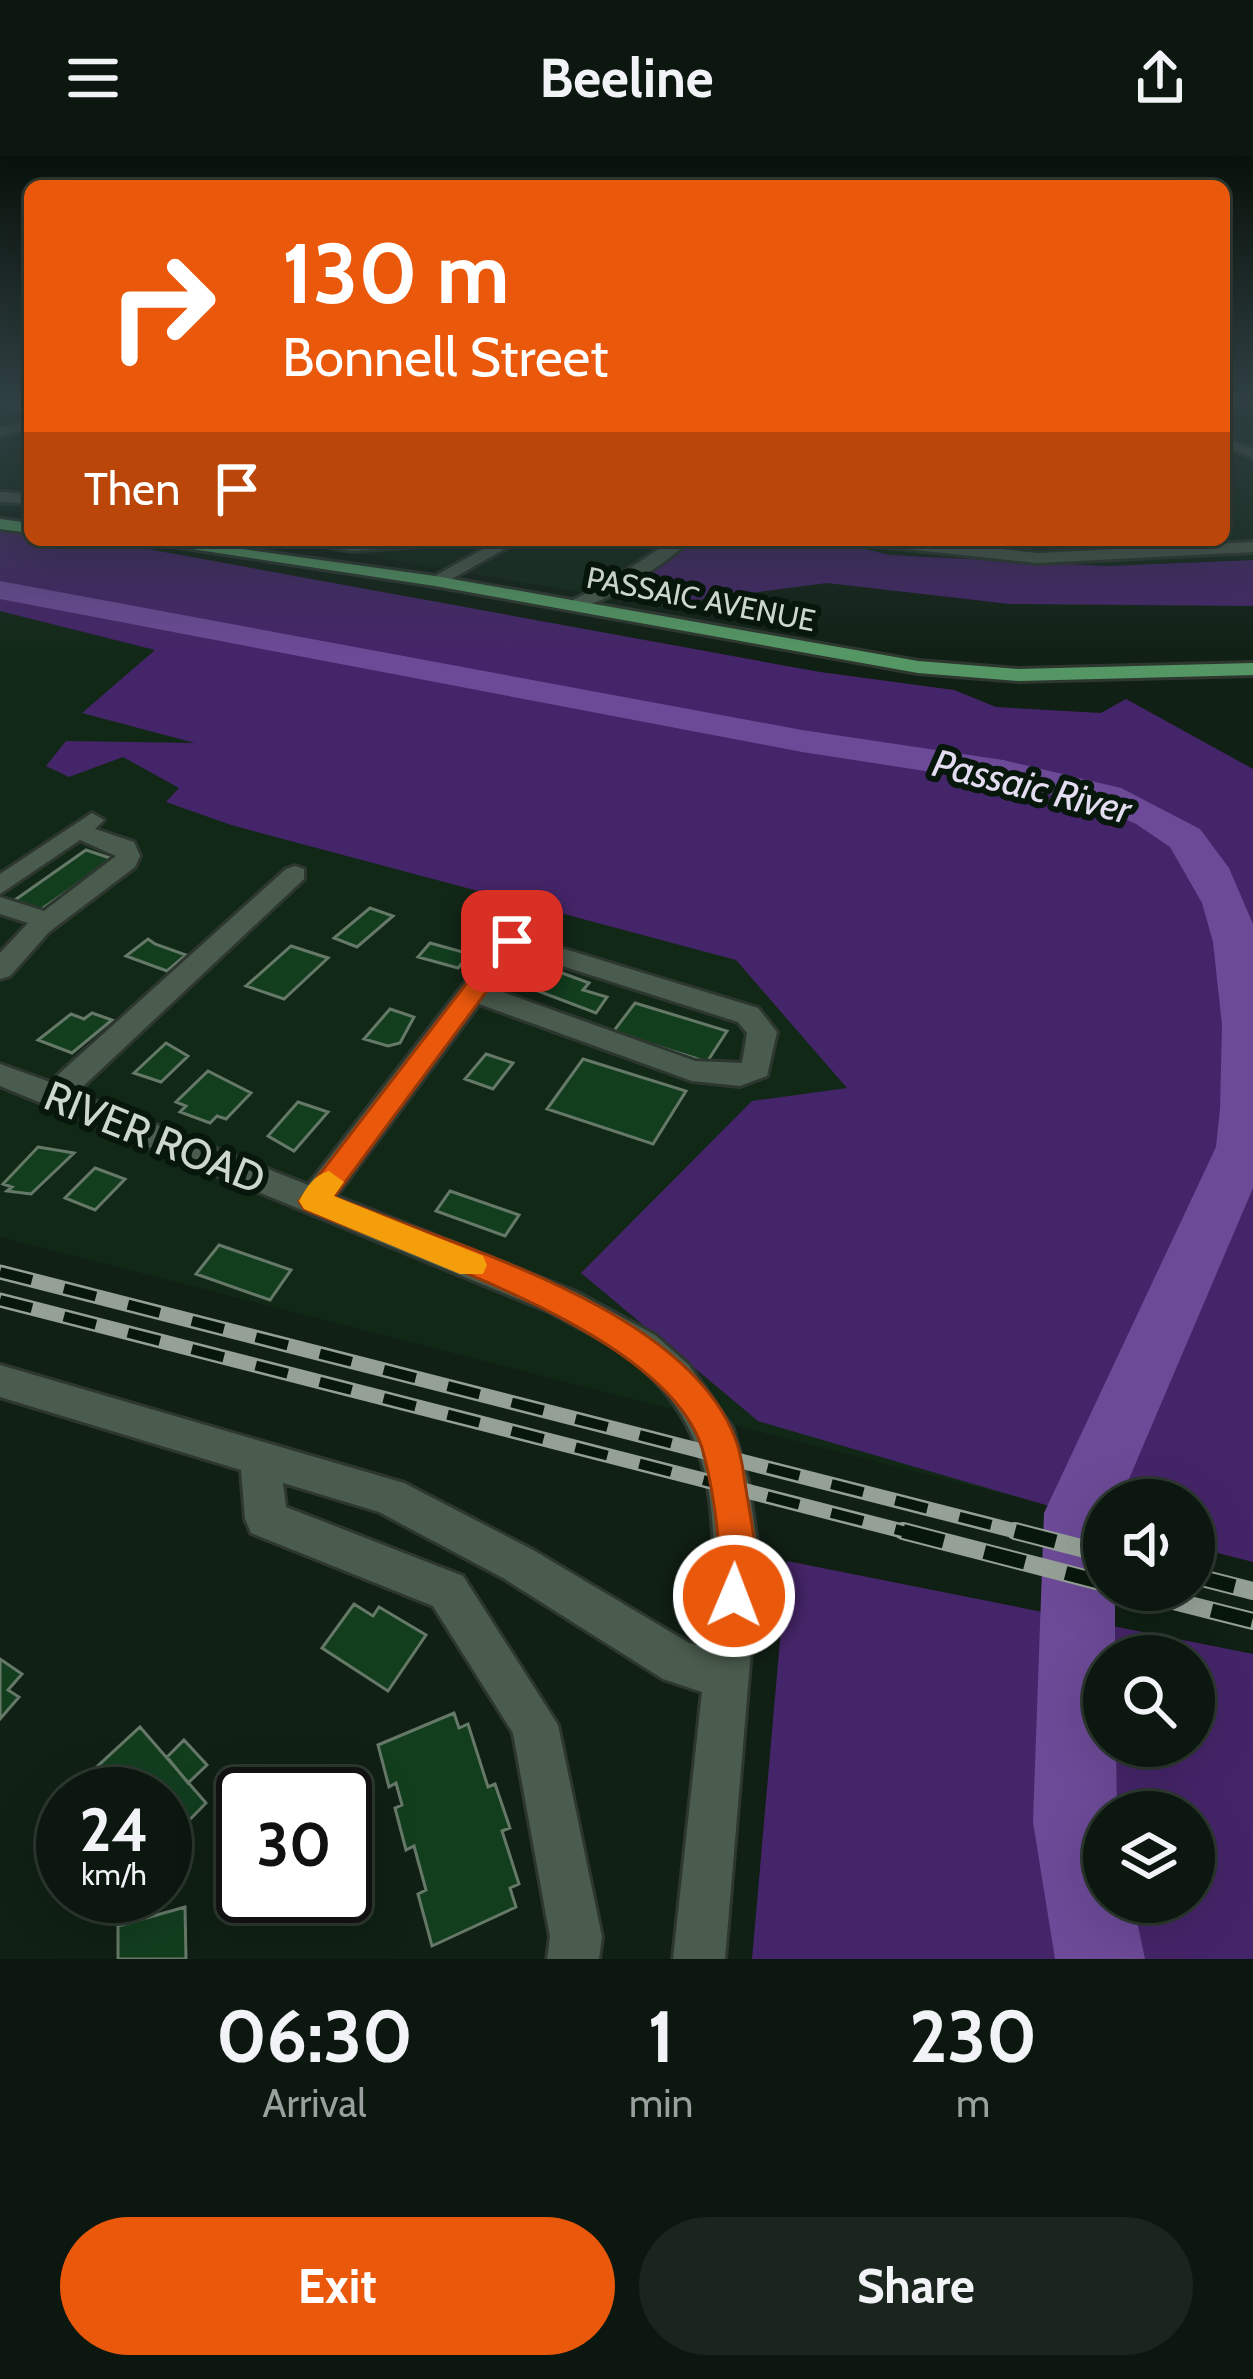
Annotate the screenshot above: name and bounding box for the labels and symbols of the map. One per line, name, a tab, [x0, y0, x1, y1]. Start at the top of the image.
street label: PASSAIC AVENUE	[583, 559, 819, 639]
water label: Passaic River	[928, 738, 1138, 834]
pin	[461, 890, 563, 992]
street label: RIVER ROAD	[37, 1069, 273, 1205]
position arrow	[671, 1533, 797, 1659]
speed limit sign: 30	[216, 1767, 372, 1923]

